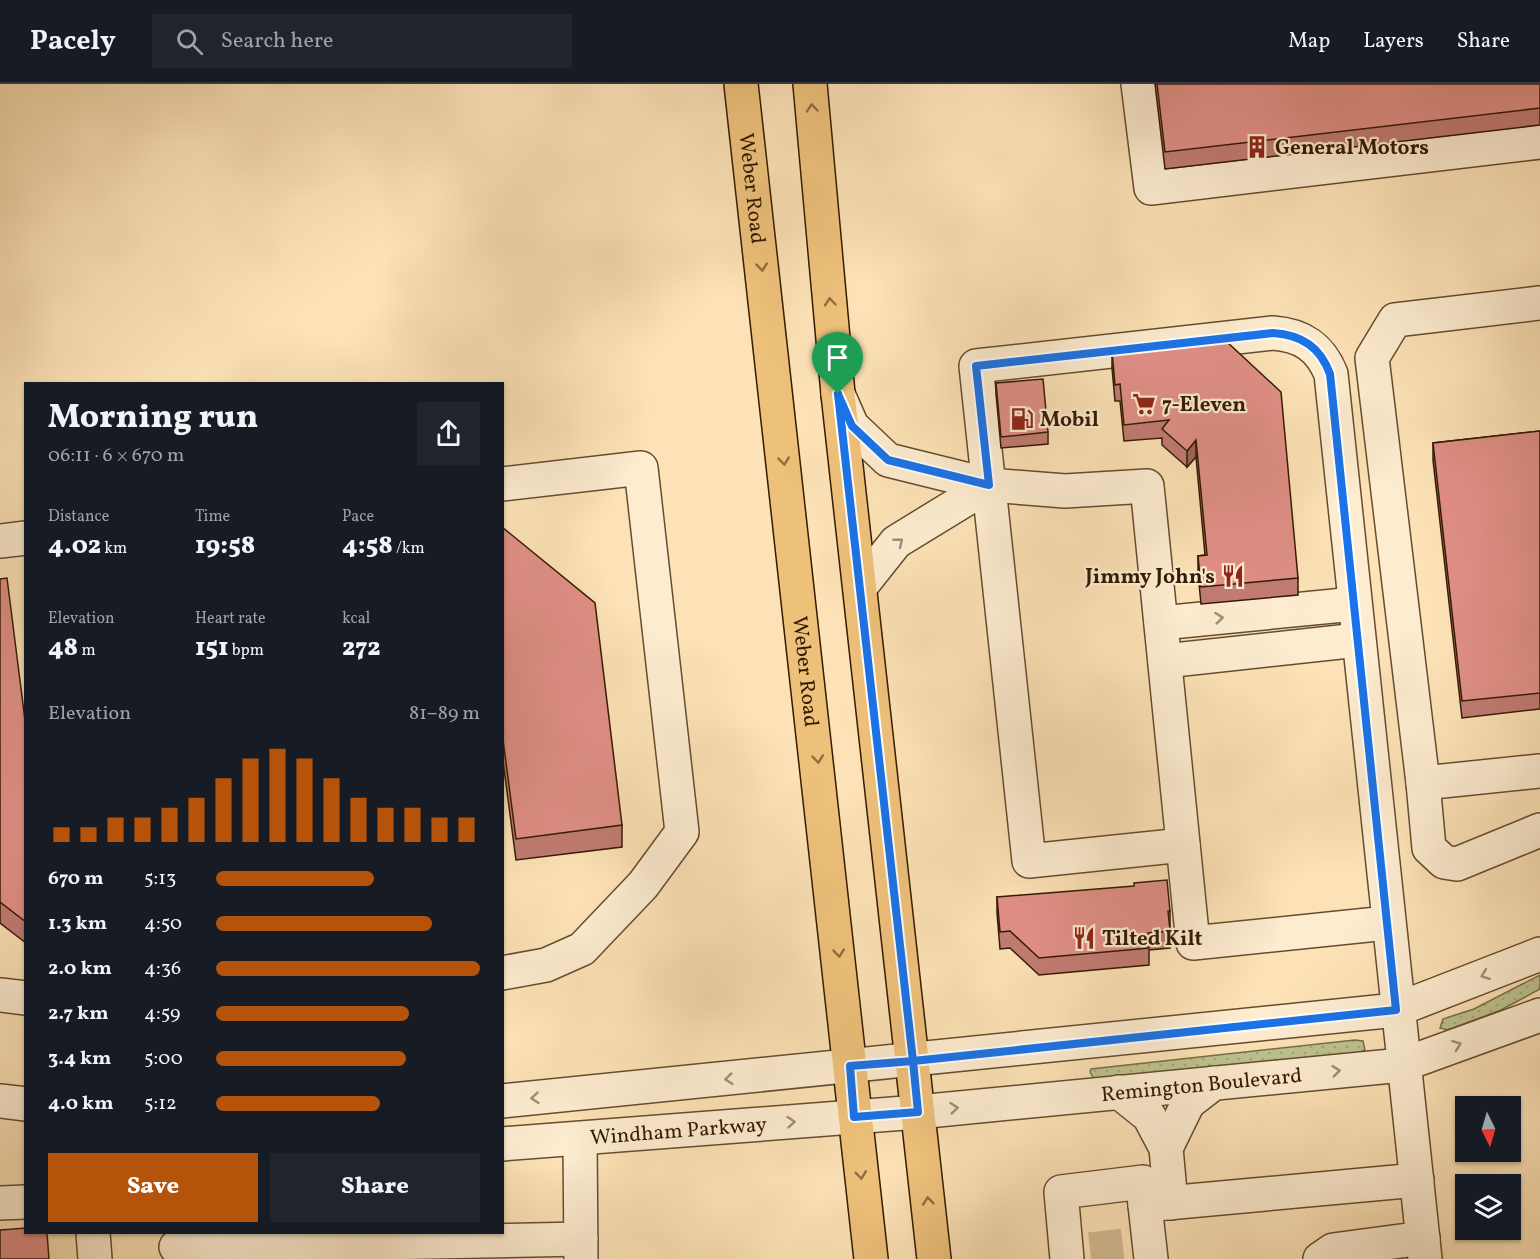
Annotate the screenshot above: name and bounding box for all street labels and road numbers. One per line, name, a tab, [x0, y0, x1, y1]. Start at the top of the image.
street label: Weber Road	[731, 132, 772, 245]
street label: Weber Road	[784, 615, 825, 728]
street label: Remington Boulevard	[1100, 1062, 1303, 1110]
street label: Windham Parkway	[589, 1111, 769, 1153]

